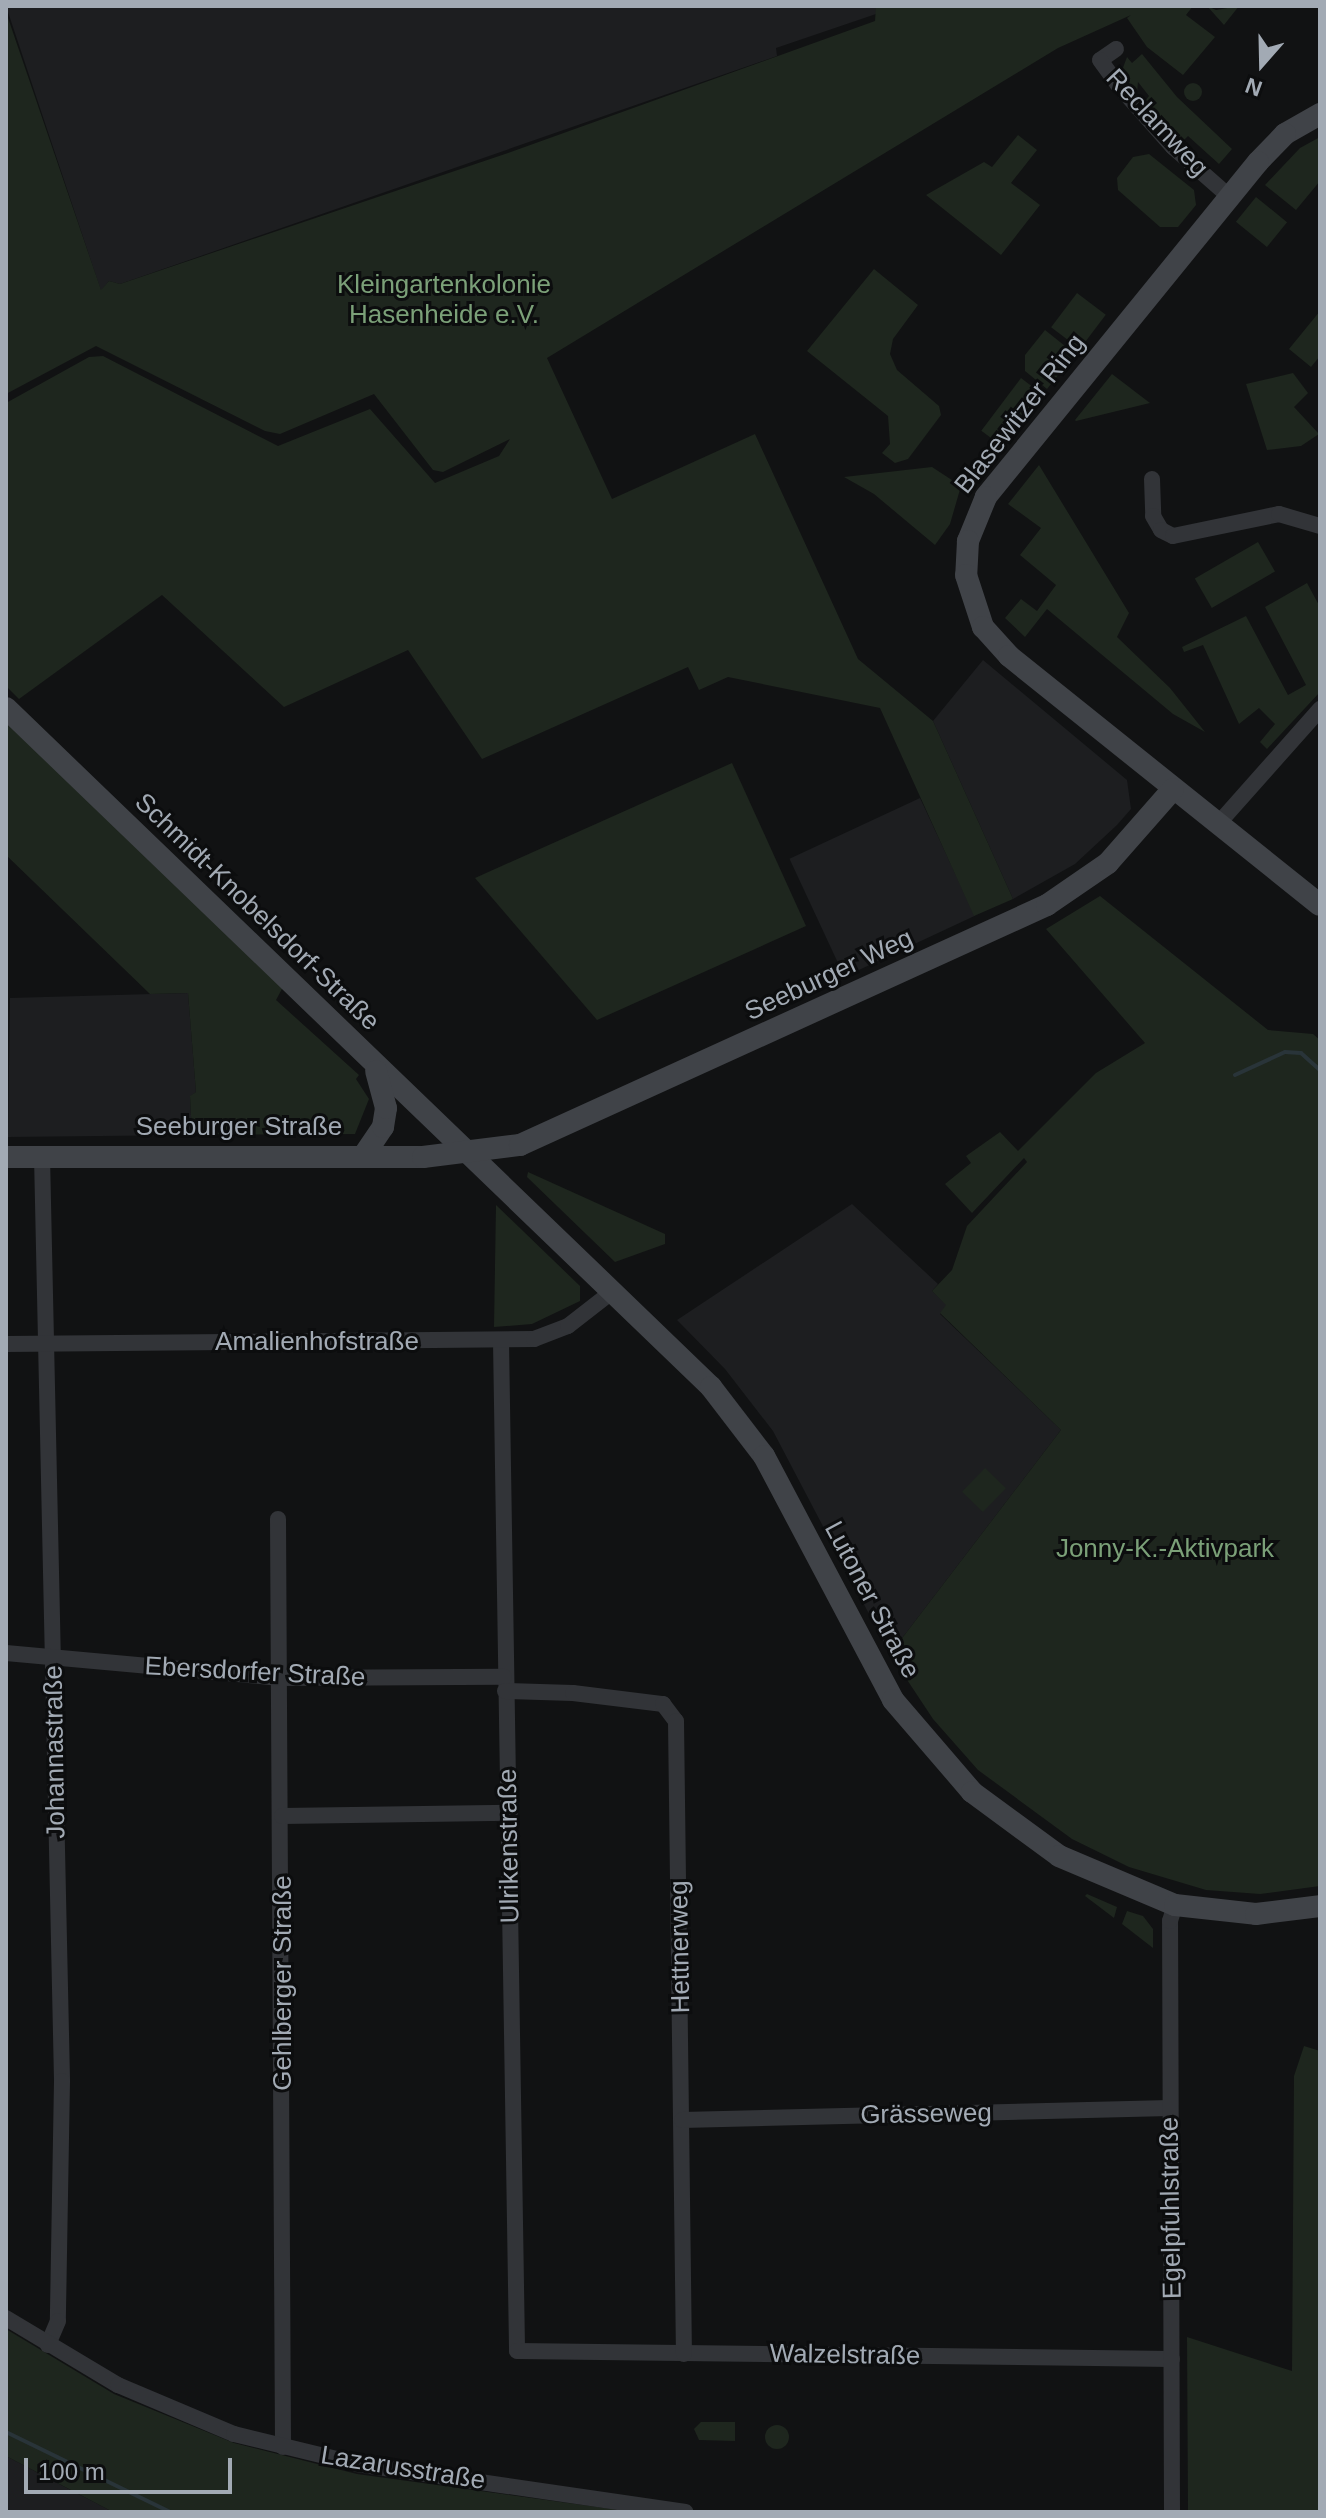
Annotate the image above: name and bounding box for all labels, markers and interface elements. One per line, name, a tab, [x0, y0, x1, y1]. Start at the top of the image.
north arrow	[1222, 24, 1302, 104]
street label: Reclamweg	[1099, 63, 1215, 183]
text: N	[1242, 73, 1265, 101]
park label: Kleingartenkolonie Hasenheide e.V.	[337, 269, 551, 330]
street label: Blasewitzer Ring	[948, 328, 1092, 500]
street label: Schmidt-Knobelsdorf-Straße	[128, 787, 386, 1037]
street label: Seeburger Weg	[740, 922, 918, 1028]
street label: Seeburger Straße	[136, 1111, 342, 1143]
street label: Amalienhofstraße	[215, 1326, 419, 1358]
street label: Lutoner Straße	[818, 1516, 926, 1684]
park label: Jonny-K.-Aktivpark	[1056, 1533, 1274, 1565]
street label: Ebersdorfer Straße	[144, 1651, 366, 1693]
street label: Johannastraße	[38, 1665, 72, 1839]
street label: Ulrikenstraße	[492, 1768, 526, 1924]
street label: Gehlberger Straße	[267, 1875, 299, 2091]
street label: Hettnerweg	[663, 1880, 697, 2014]
street label: Grässeweg	[860, 2097, 992, 2131]
street label: Egelpfuhlstraße	[1154, 2117, 1188, 2299]
street label: Walzelstraße	[769, 2338, 921, 2372]
street label: Lazarusstraße	[318, 2440, 488, 2496]
scale bar	[28, 2442, 236, 2492]
text: 100 m	[38, 2458, 105, 2485]

